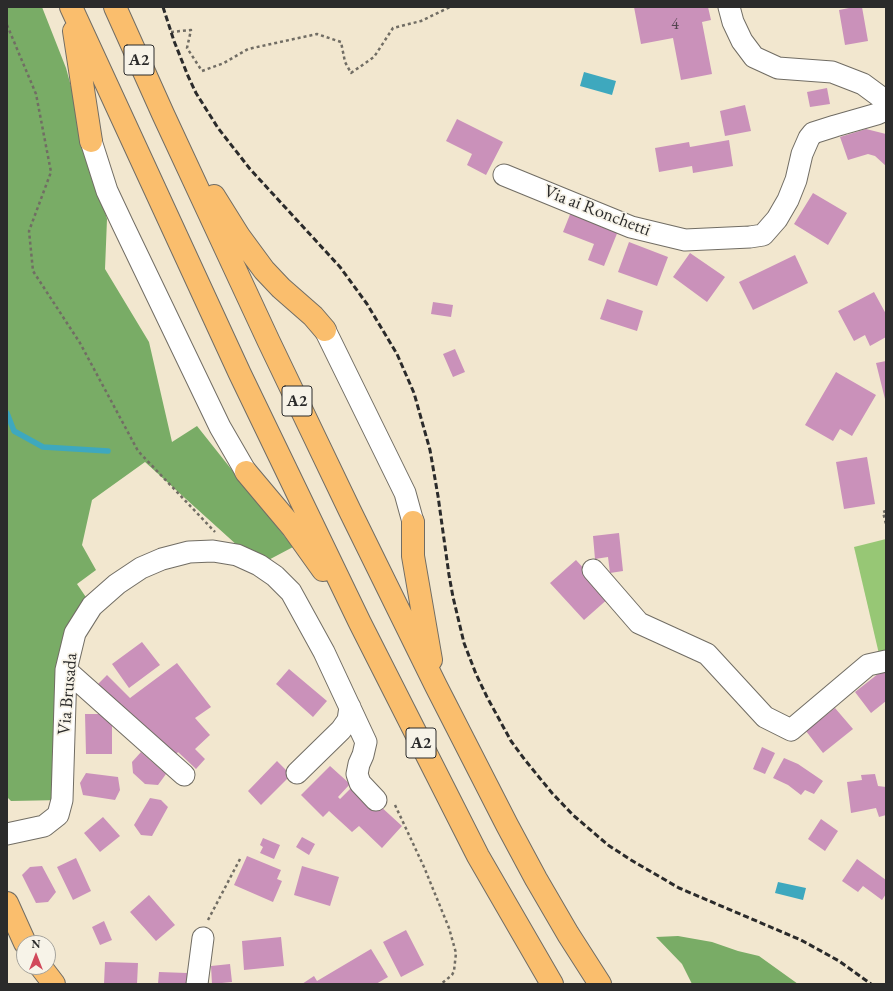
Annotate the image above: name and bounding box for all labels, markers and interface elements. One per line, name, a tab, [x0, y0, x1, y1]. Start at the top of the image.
house number: 4	[671, 15, 679, 35]
road number: A2	[124, 45, 154, 75]
street label: Via ai Ronchetti	[541, 181, 653, 241]
road number: A2	[282, 386, 312, 416]
street label: Via Brusada	[54, 652, 82, 736]
road number: A2	[406, 728, 436, 758]
north arrow	[16, 935, 56, 975]
text: N	[32, 937, 40, 951]

